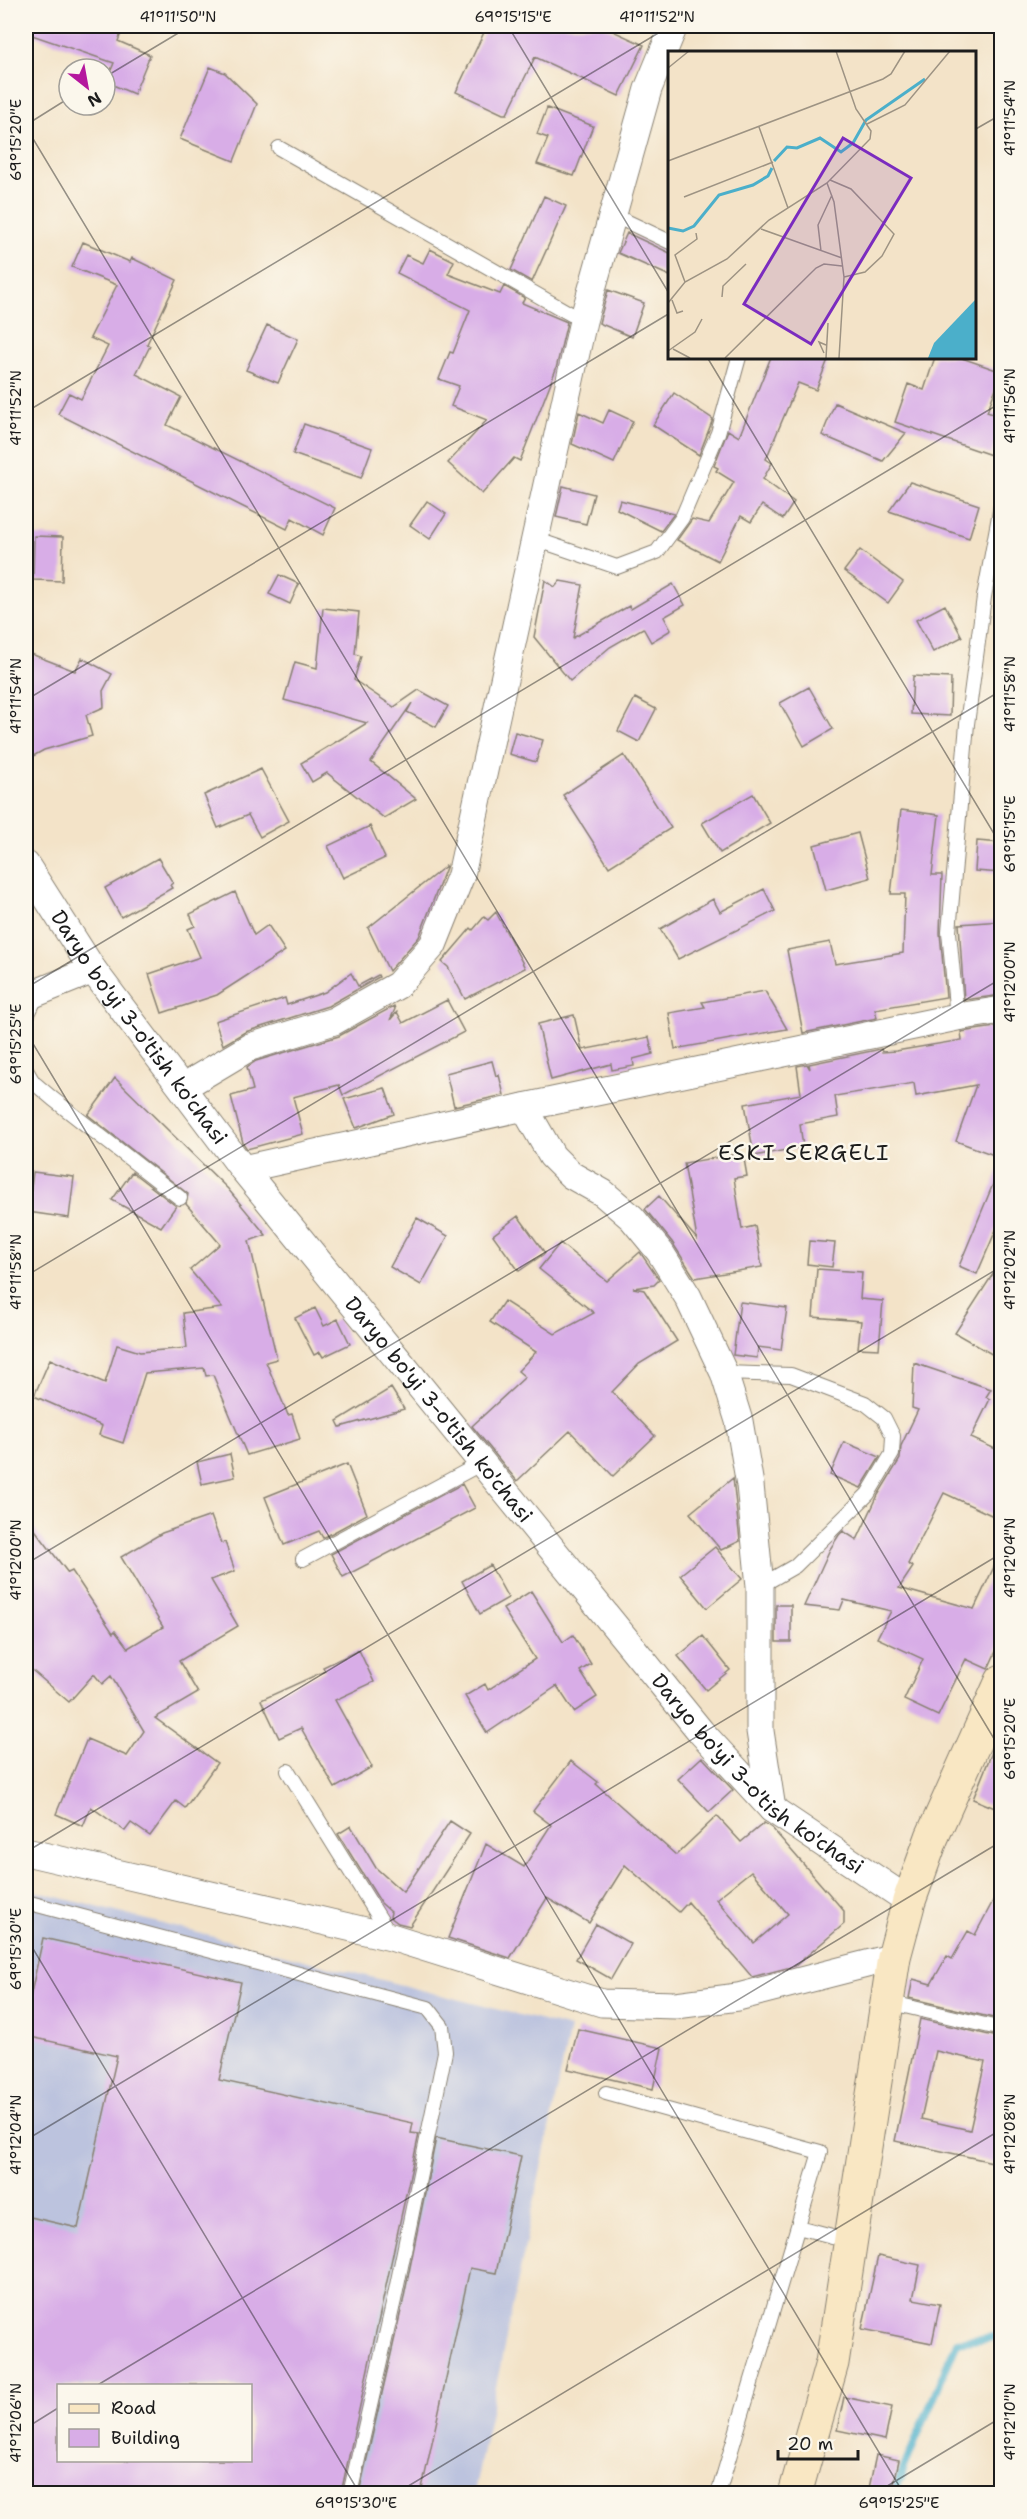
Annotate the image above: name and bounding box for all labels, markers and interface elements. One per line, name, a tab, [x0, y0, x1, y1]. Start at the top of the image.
text: 41°11'50"N	[140, 7, 216, 27]
text: 69°15'15"E	[474, 7, 552, 27]
text: 41°11'52"N	[619, 7, 695, 27]
inset map	[668, 51, 976, 358]
north arrow	[57, 57, 117, 117]
text: 41°11'54"N	[1000, 80, 1020, 156]
text: N	[84, 87, 105, 112]
text: 69°15'20"E	[6, 99, 26, 181]
text: 41°11'56"N	[1000, 368, 1020, 444]
text: 41°11'52"N	[6, 370, 26, 446]
text: 41°11'58"N	[1000, 656, 1020, 732]
text: 41°11'54"N	[6, 658, 26, 734]
text: 69°15'15"E	[1000, 795, 1020, 873]
street label: Daryo bo'yi 3-o'tish ko'chasi	[44, 905, 234, 1150]
text: 41°12'00"N	[1000, 941, 1020, 1023]
text: 69°15'25"E	[6, 1004, 26, 1084]
district label: ESKI SERGELI	[718, 1138, 890, 1167]
text: 41°12'02"N	[1000, 1230, 1020, 1310]
text: 41°11'58"N	[6, 1234, 26, 1310]
street label: Daryo bo'yi 3-o'tish ko'chasi	[338, 1291, 539, 1528]
text: 41°12'04"N	[1000, 1518, 1020, 1598]
text: 41°12'00"N	[6, 1519, 26, 1601]
street label: Daryo bo'yi 3-o'tish ko'chasi	[645, 1668, 869, 1881]
text: 69°15'20"E	[1000, 1698, 1020, 1780]
text: 69°15'30"E	[6, 1908, 26, 1990]
text: 41°12'08"N	[1000, 2094, 1020, 2174]
text: 41°12'04"N	[6, 2095, 26, 2175]
text: 41°12'06"N	[6, 2383, 26, 2463]
text: 41°12'10"N	[1000, 2383, 1020, 2461]
legend	[57, 2384, 252, 2462]
text: Road	[111, 2396, 156, 2420]
scale bar	[778, 2423, 858, 2461]
text: Building	[111, 2426, 180, 2450]
text: 20 m	[787, 2432, 833, 2456]
text: 69°15'30"E	[315, 2493, 397, 2513]
text: 69°15'25"E	[859, 2493, 939, 2513]

